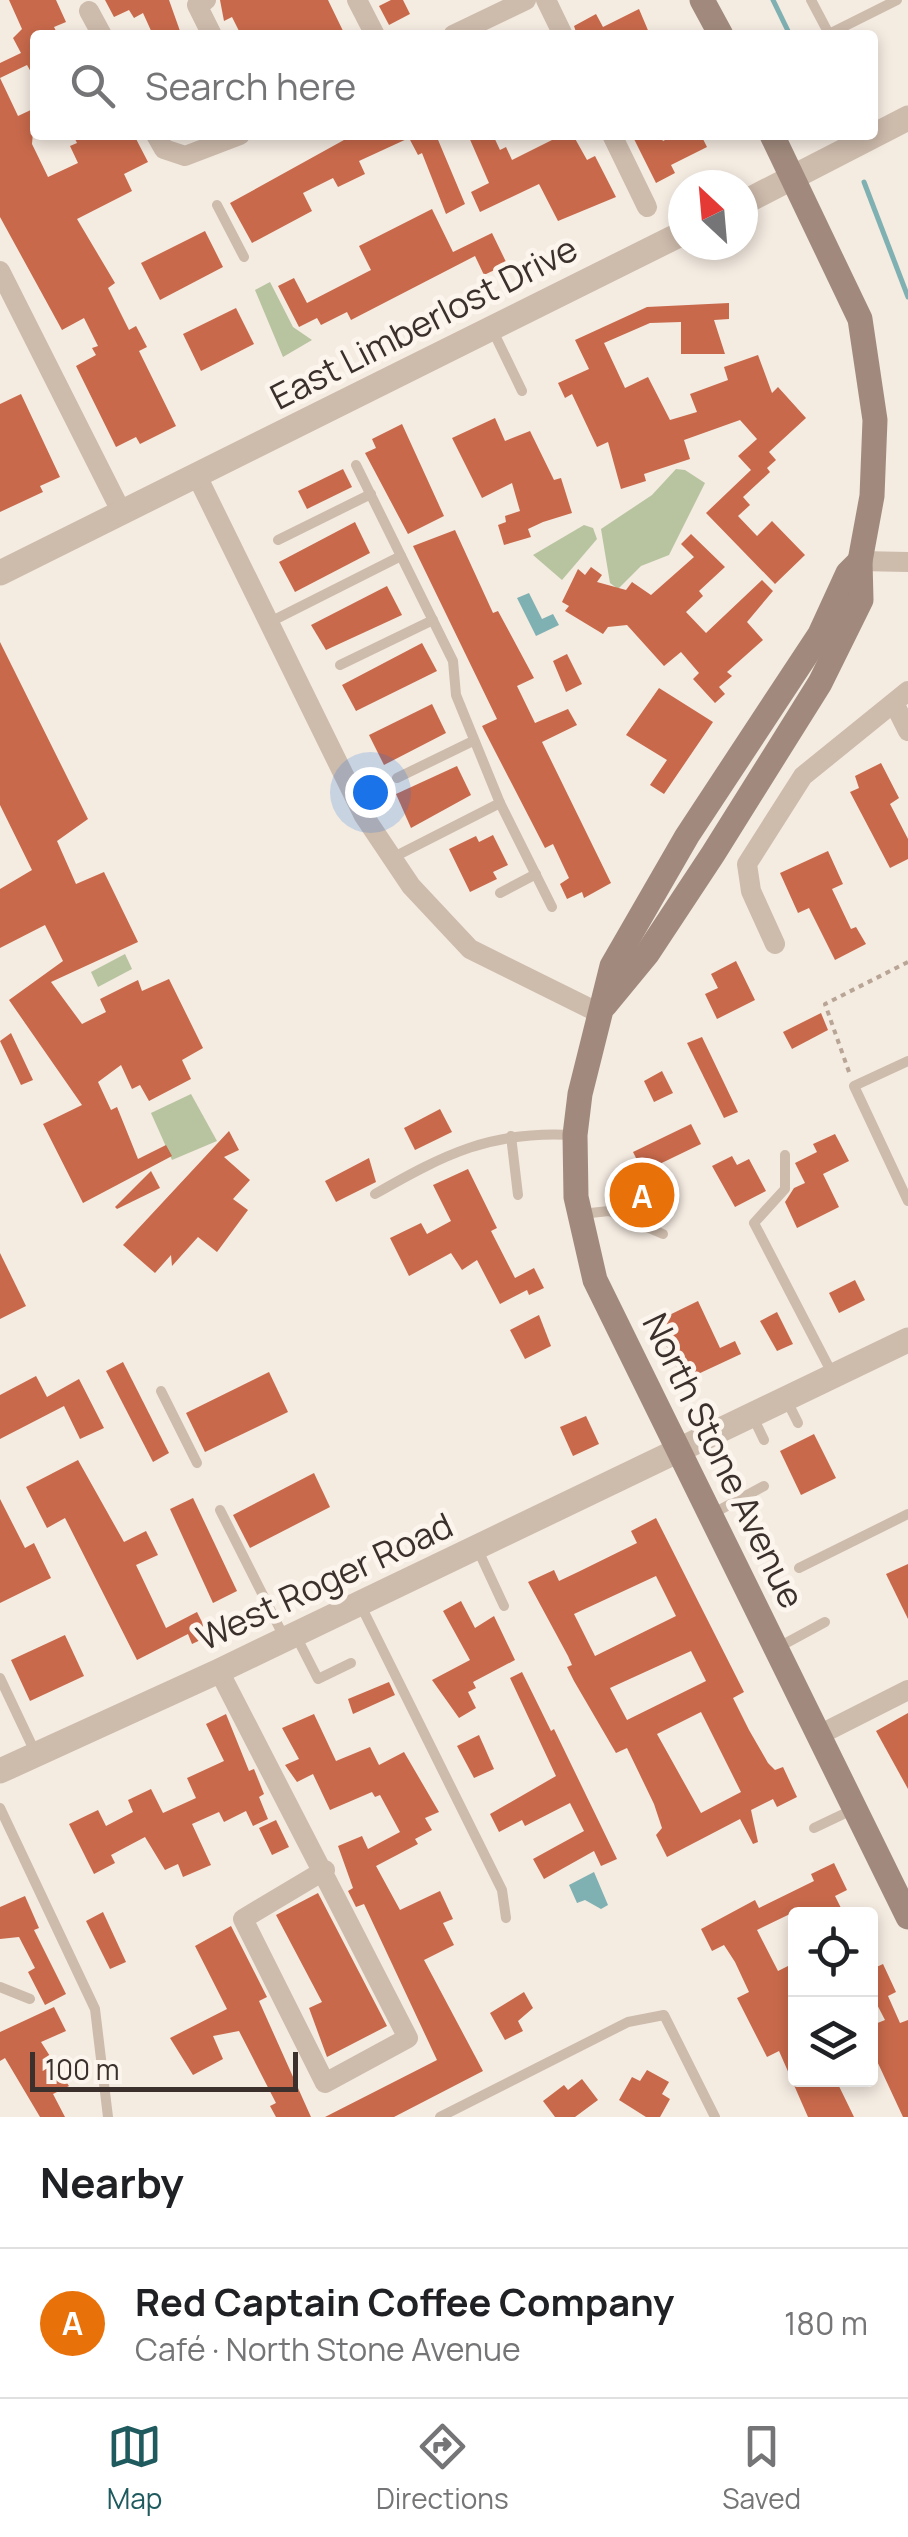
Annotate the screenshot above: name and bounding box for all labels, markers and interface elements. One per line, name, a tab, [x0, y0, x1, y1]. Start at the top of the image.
search box	[30, 30, 878, 140]
icon: search	[65, 58, 120, 113]
text: Search here	[145, 59, 356, 111]
north arrow	[668, 170, 758, 260]
street label: East Limberlost Drive	[262, 224, 585, 420]
your location	[345, 767, 396, 818]
pin: A	[610, 1158, 674, 1232]
street label: North Stone Avenue	[632, 1305, 816, 1616]
street label: West Roger Road	[189, 1501, 460, 1661]
map controls	[788, 1907, 878, 2087]
button: locate	[788, 1907, 878, 1997]
button: layers	[788, 1997, 878, 2087]
scale bar	[30, 2047, 298, 2092]
text: 100 m	[45, 2050, 119, 2088]
text: Nearby	[40, 2153, 184, 2211]
text: Red Captain Coffee Company	[135, 2275, 674, 2327]
text: A	[62, 2301, 83, 2345]
text: 180 m	[784, 2301, 868, 2345]
text: Café · North Stone Avenue	[135, 2327, 521, 2371]
tab: Map	[107, 2419, 162, 2517]
tab: Directions	[376, 2419, 509, 2517]
tab: Saved	[722, 2419, 801, 2517]

